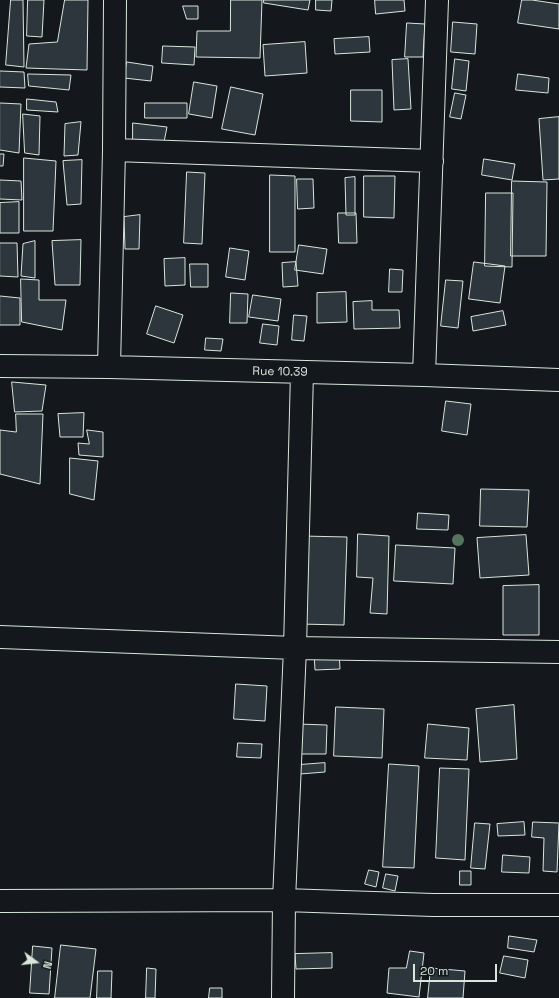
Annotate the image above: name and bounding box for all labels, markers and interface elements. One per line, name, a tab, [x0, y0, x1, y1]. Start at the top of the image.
street label: Rue 10.39	[252, 364, 308, 380]
north arrow	[16, 942, 56, 982]
scale bar	[415, 956, 499, 982]
text: N	[40, 960, 55, 970]
text: 20 m	[420, 963, 448, 979]

